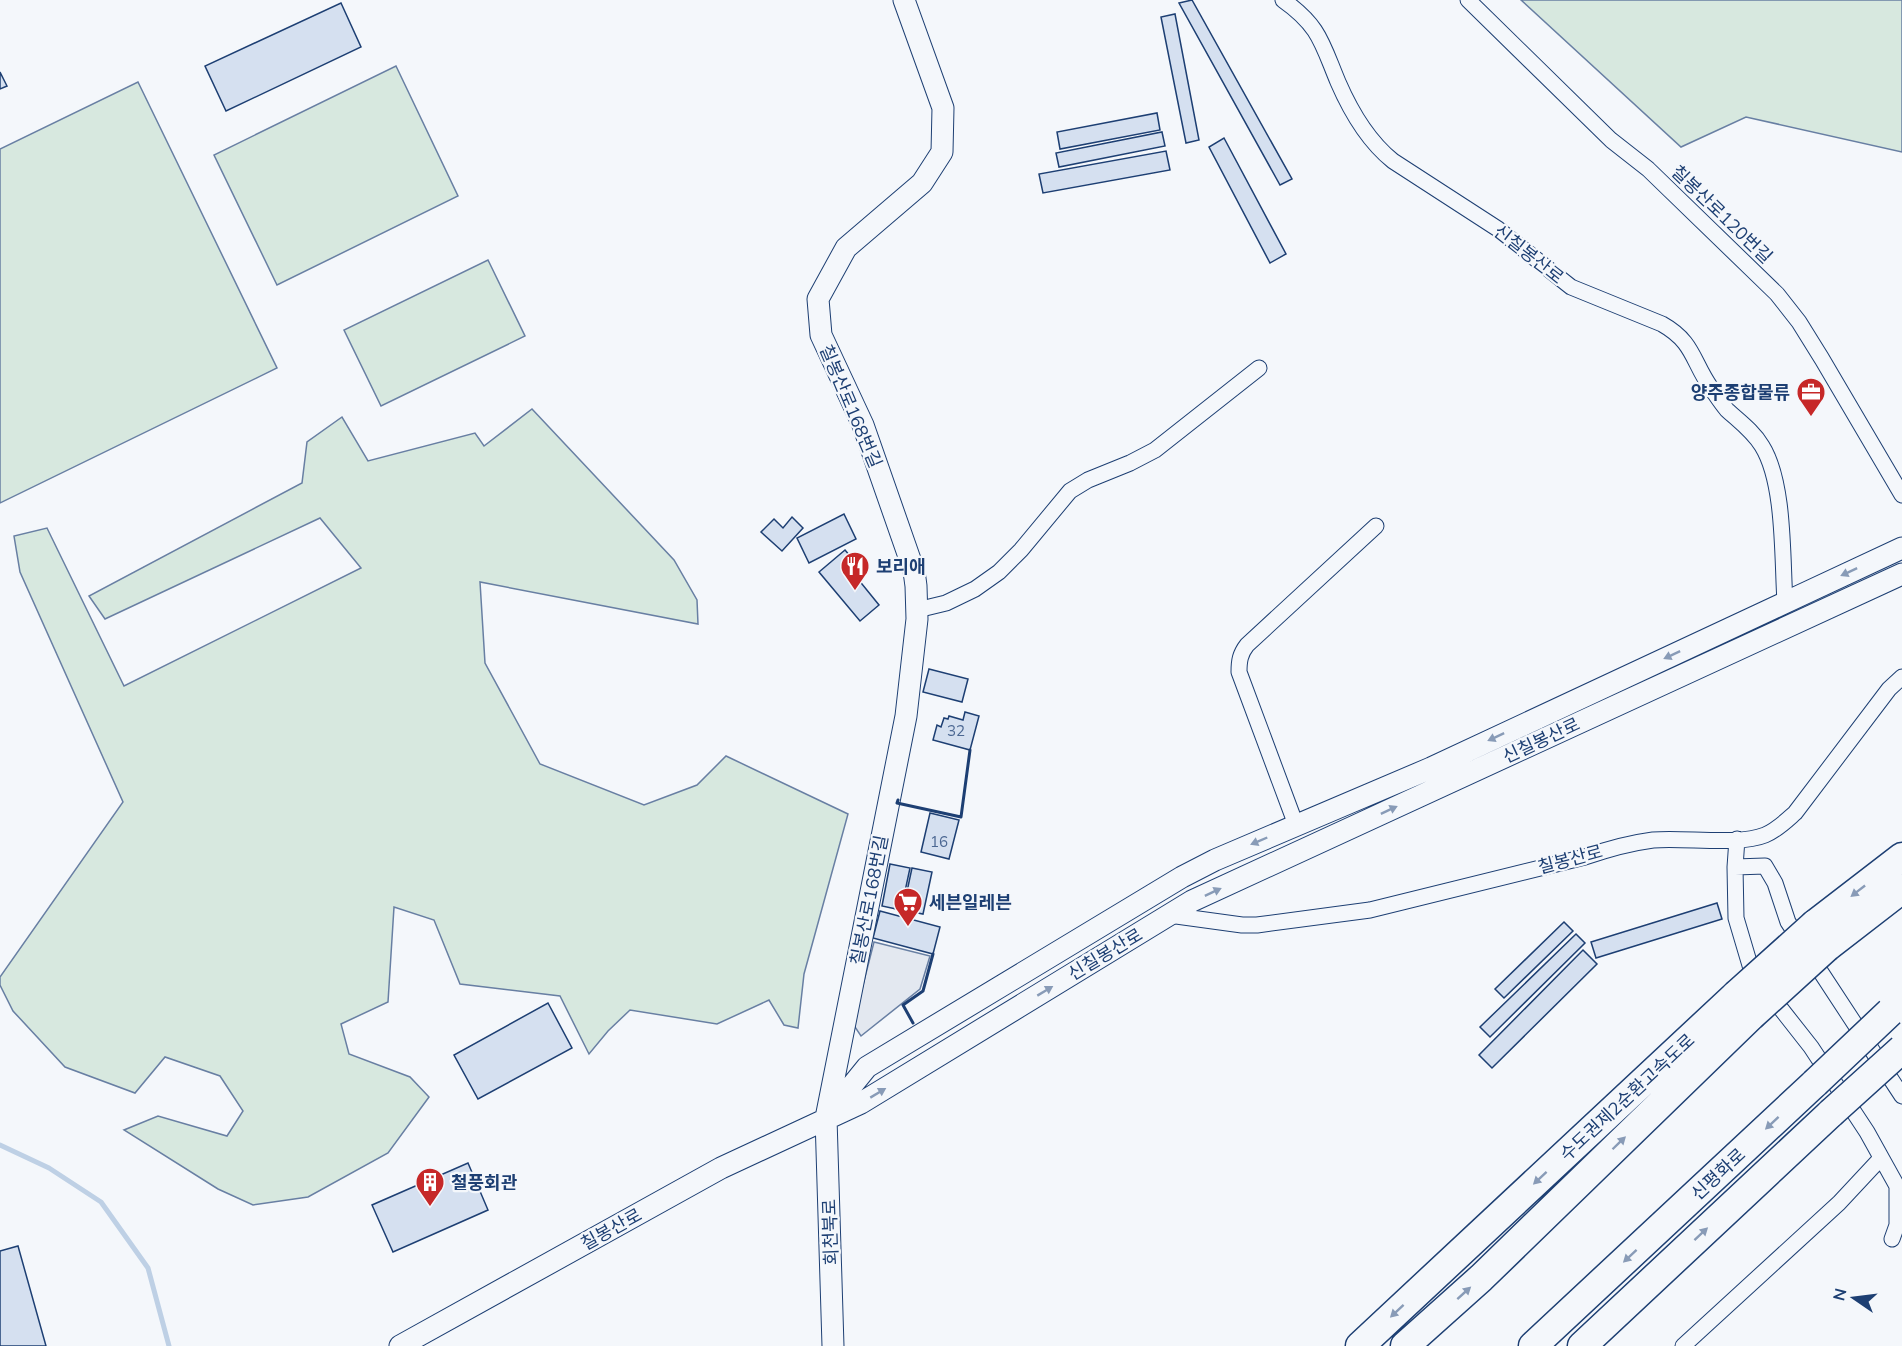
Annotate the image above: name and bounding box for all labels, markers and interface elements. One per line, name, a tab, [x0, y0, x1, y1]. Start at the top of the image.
street label: 칠봉산로120번길	[1667, 160, 1777, 268]
street label: 신칠봉산로	[1489, 219, 1569, 289]
street label: 칠봉산로168번길	[815, 341, 887, 471]
office icon: 양주종합물류	[1795, 376, 1827, 418]
place label: 양주종합물류	[1691, 381, 1790, 404]
restaurant icon: 보리애	[839, 550, 871, 592]
place label: 보리애	[876, 555, 926, 578]
one-way arrow	[1840, 568, 1858, 578]
one-way arrow	[1664, 650, 1681, 659]
street label: 신칠봉산로	[1499, 712, 1583, 768]
house number: 32	[947, 721, 965, 740]
one-way arrow	[1487, 733, 1504, 742]
one-way arrow	[1381, 805, 1398, 814]
house number: 16	[930, 832, 948, 851]
street label: 칠봉산로168번길	[845, 833, 893, 967]
one-way arrow	[1250, 836, 1268, 846]
street label: 칠봉산로	[1535, 839, 1605, 879]
one-way arrow	[1851, 884, 1866, 896]
supermarket icon: 세븐일레븐	[892, 886, 924, 928]
one-way arrow	[1204, 887, 1222, 897]
place label: 세븐일레븐	[929, 891, 1012, 914]
street label: 신칠봉산로	[1064, 923, 1146, 985]
one-way arrow	[1037, 986, 1053, 997]
street label: 수도권제2순환고속도로	[1555, 1028, 1699, 1166]
one-way arrow	[870, 1087, 886, 1098]
one-way arrow	[1765, 1116, 1780, 1129]
one-way arrow	[1612, 1137, 1626, 1151]
street label: 신평화로	[1686, 1143, 1750, 1205]
building icon: 철풍회관	[414, 1166, 446, 1208]
place label: 철풍회관	[451, 1171, 518, 1194]
one-way arrow	[1532, 1171, 1547, 1185]
street label: 회천북로	[817, 1198, 843, 1266]
street label: 칠봉산로	[576, 1203, 646, 1255]
one-way arrow	[1694, 1227, 1709, 1241]
one-way arrow	[1622, 1249, 1637, 1263]
north arrow	[1824, 1268, 1884, 1328]
text: N	[1828, 1286, 1851, 1303]
one-way arrow	[1456, 1287, 1471, 1300]
one-way arrow	[1390, 1304, 1405, 1317]

